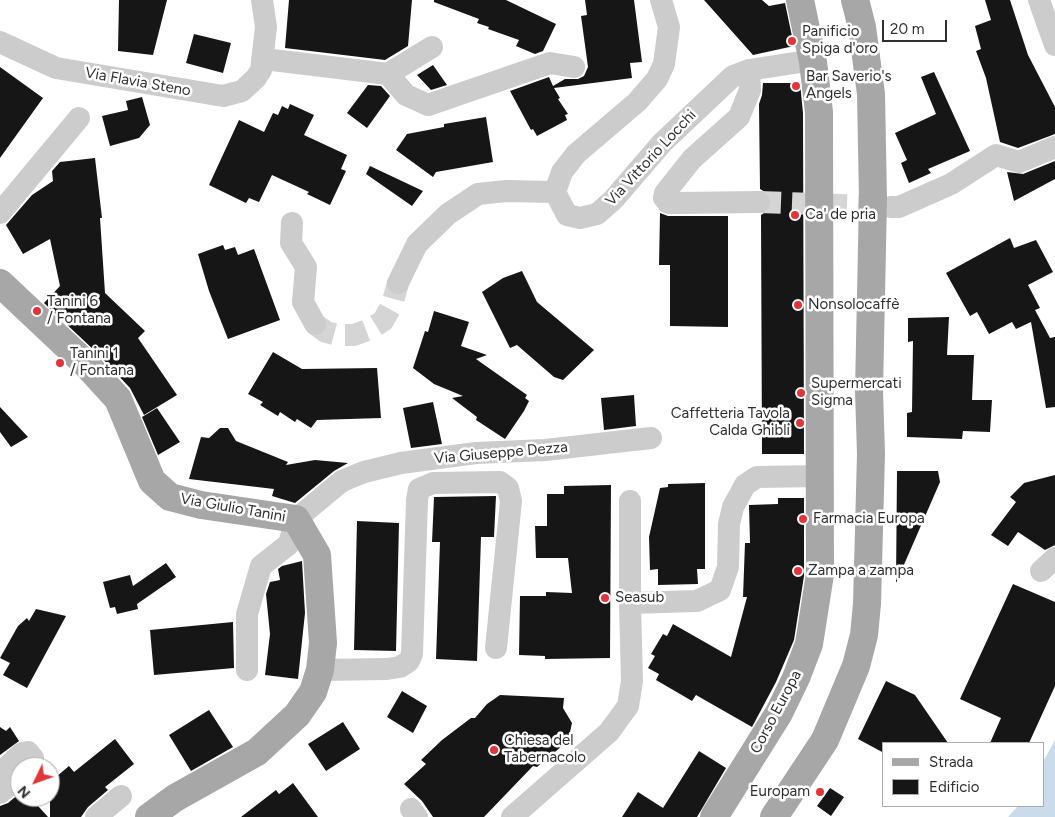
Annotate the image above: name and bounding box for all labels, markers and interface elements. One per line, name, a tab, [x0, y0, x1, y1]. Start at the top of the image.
scale bar	[885, 10, 950, 42]
text: 20 m	[890, 20, 924, 38]
place label: Panificio Spiga d'oro	[802, 23, 878, 58]
marker: Panificio Spiga d'oro	[786, 35, 798, 47]
street label: Via Flavia Steno	[84, 64, 192, 100]
place label: Bar Saverio's Angels	[806, 68, 891, 103]
marker: Bar Saverio's Angels	[790, 80, 802, 92]
street label: Via Vittorio Locchi	[602, 106, 700, 210]
place label: Ca' de pria	[805, 206, 876, 224]
marker: Ca' de pria	[789, 209, 801, 221]
place label: Tanini 6 / Fontana	[47, 293, 111, 328]
place label: Nonsolocaffè	[808, 296, 899, 314]
marker: Nonsolocaffè	[792, 299, 804, 311]
marker: Tanini 6 / Fontana	[31, 305, 43, 317]
place label: Tanini 1 / Fontana	[70, 345, 134, 380]
marker: Tanini 1 / Fontana	[54, 357, 66, 369]
place label: Supermercati Sigma	[811, 375, 902, 410]
marker: Supermercati Sigma	[795, 387, 807, 399]
place label: Caffetteria Tavola Calda Ghibli	[671, 405, 790, 440]
marker: Caffetteria Tavola Calda Ghibli	[794, 417, 806, 429]
street label: Via Giuseppe Dezza	[433, 438, 569, 468]
street label: Via Giulio Tanini	[179, 490, 287, 526]
place label: Farmacia Europa	[813, 510, 925, 528]
marker: Farmacia Europa	[797, 513, 809, 525]
place label: Zampa a zampa	[808, 562, 914, 580]
marker: Zampa a zampa	[792, 565, 804, 577]
place label: Seasub	[615, 589, 664, 607]
marker: Seasub	[599, 592, 611, 604]
street label: Corso Europa	[747, 667, 805, 757]
place label: Chiesa del Tabernacolo	[504, 732, 586, 767]
legend	[882, 742, 1045, 807]
marker: Chiesa del Tabernacolo	[488, 744, 500, 756]
text: Strada	[929, 753, 973, 771]
north arrow	[10, 757, 60, 807]
text: Edificio	[929, 778, 979, 796]
text: N	[14, 782, 34, 801]
place label: Europam	[750, 783, 810, 801]
marker: Europam	[814, 786, 826, 798]

